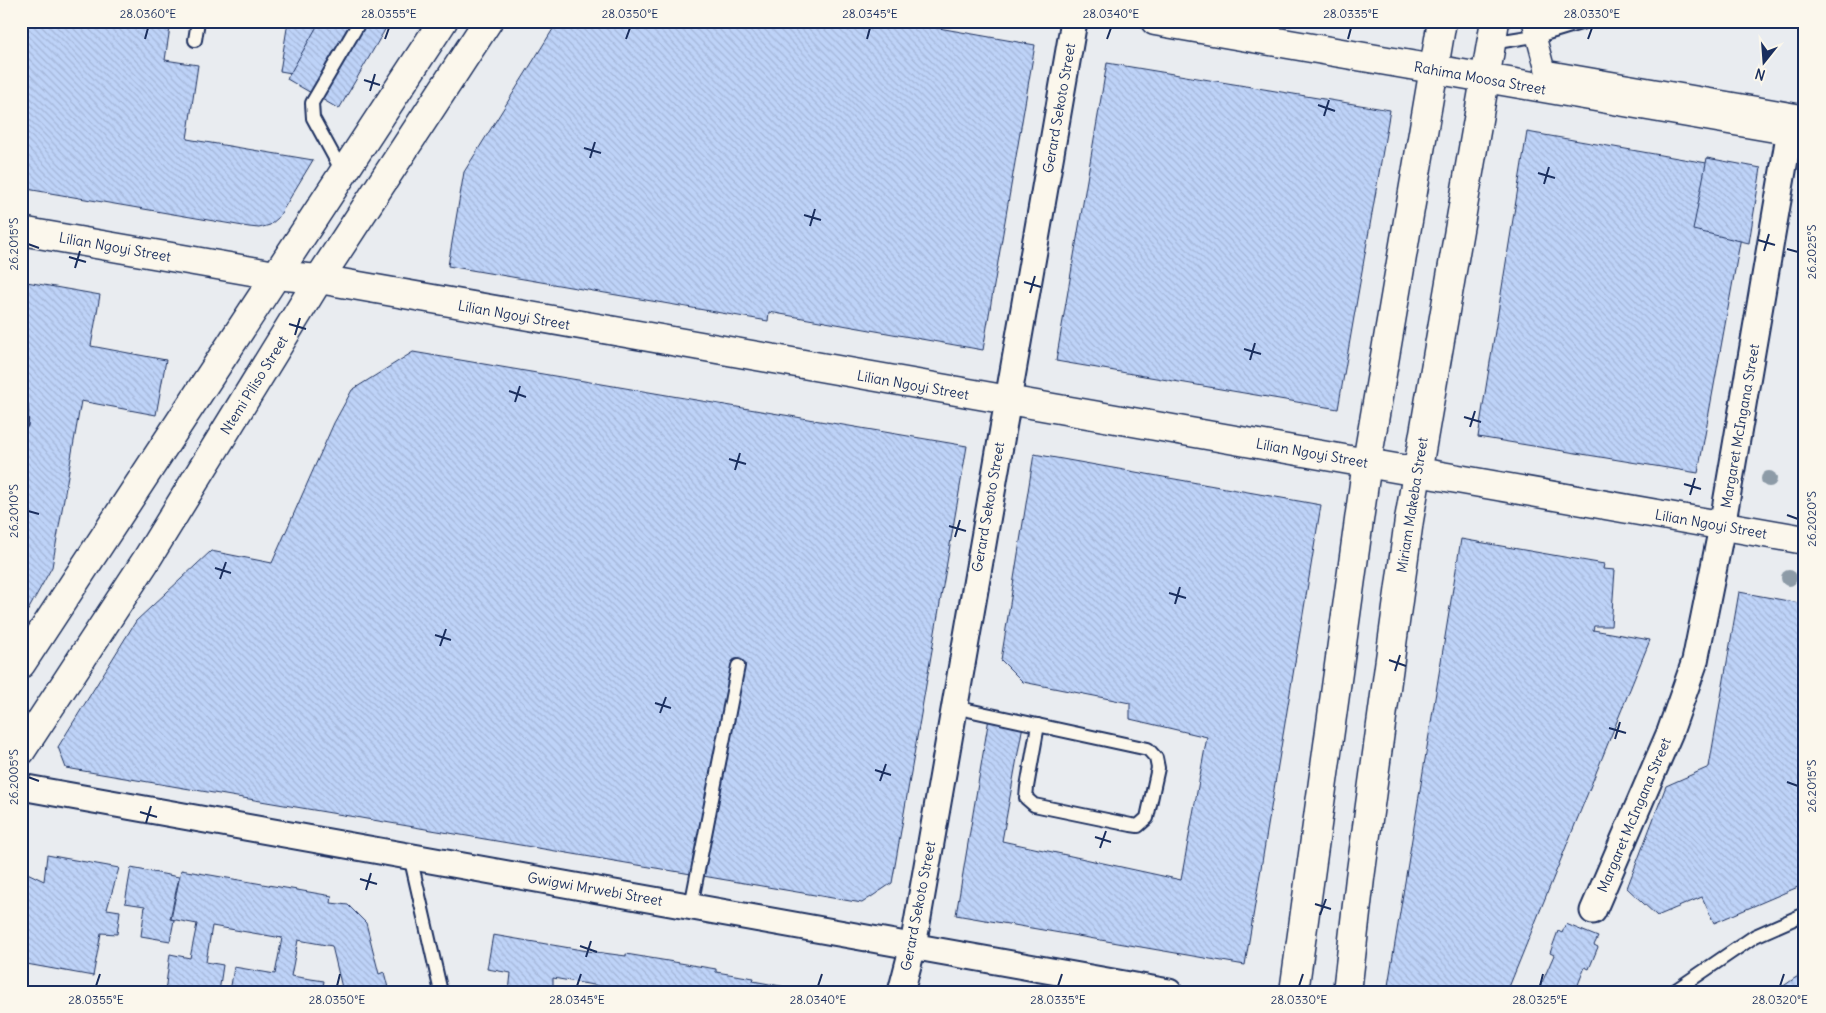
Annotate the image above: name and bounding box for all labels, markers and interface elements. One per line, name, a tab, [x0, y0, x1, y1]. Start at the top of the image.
text: 28.0360°E	[120, 6, 176, 21]
text: 28.0355°E	[361, 6, 417, 21]
text: 28.0350°E	[602, 6, 658, 21]
text: 28.0345°E	[842, 6, 898, 21]
text: 28.0340°E	[1083, 6, 1139, 21]
text: 28.0335°E	[1323, 6, 1379, 21]
text: 28.0330°E	[1564, 6, 1620, 21]
north arrow	[1738, 38, 1788, 88]
street label: Gerard Sekoto Street	[1039, 41, 1079, 174]
street label: Rahima Moosa Street	[1413, 58, 1548, 99]
text: N	[1753, 64, 1767, 84]
text: 26.2015°S	[6, 217, 21, 270]
text: 26.2025°S	[1804, 224, 1819, 279]
street label: Lilian Ngoyi Street	[58, 228, 173, 266]
street label: Lilian Ngoyi Street	[457, 296, 572, 334]
street label: Ntemi Piliso Street	[216, 332, 292, 438]
street label: Margaret McIngana Street	[1717, 342, 1763, 510]
street label: Lilian Ngoyi Street	[856, 366, 971, 404]
street label: Lilian Ngoyi Street	[1255, 434, 1370, 472]
street label: Miriam Makeba Street	[1392, 436, 1432, 574]
street label: Gerard Sekoto Street	[968, 440, 1008, 573]
text: 26.2010°S	[6, 484, 21, 538]
text: 26.2020°S	[1804, 491, 1819, 547]
street label: Lilian Ngoyi Street	[1654, 505, 1769, 543]
street label: Margaret McIngana Street	[1593, 735, 1675, 895]
text: 26.2005°S	[6, 749, 21, 805]
text: 26.2015°S	[1804, 759, 1819, 812]
street label: Gerard Sekoto Street	[897, 839, 939, 972]
street label: Gwigwi Mrwebi Street	[526, 868, 664, 910]
text: 28.0355°E	[68, 992, 124, 1007]
text: 28.0350°E	[309, 992, 365, 1007]
text: 28.0345°E	[549, 992, 605, 1007]
text: 28.0340°E	[790, 992, 846, 1007]
text: 28.0335°E	[1030, 992, 1086, 1007]
text: 28.0330°E	[1271, 992, 1327, 1007]
text: 28.0325°E	[1512, 992, 1568, 1007]
text: 28.0320°E	[1752, 992, 1808, 1007]

